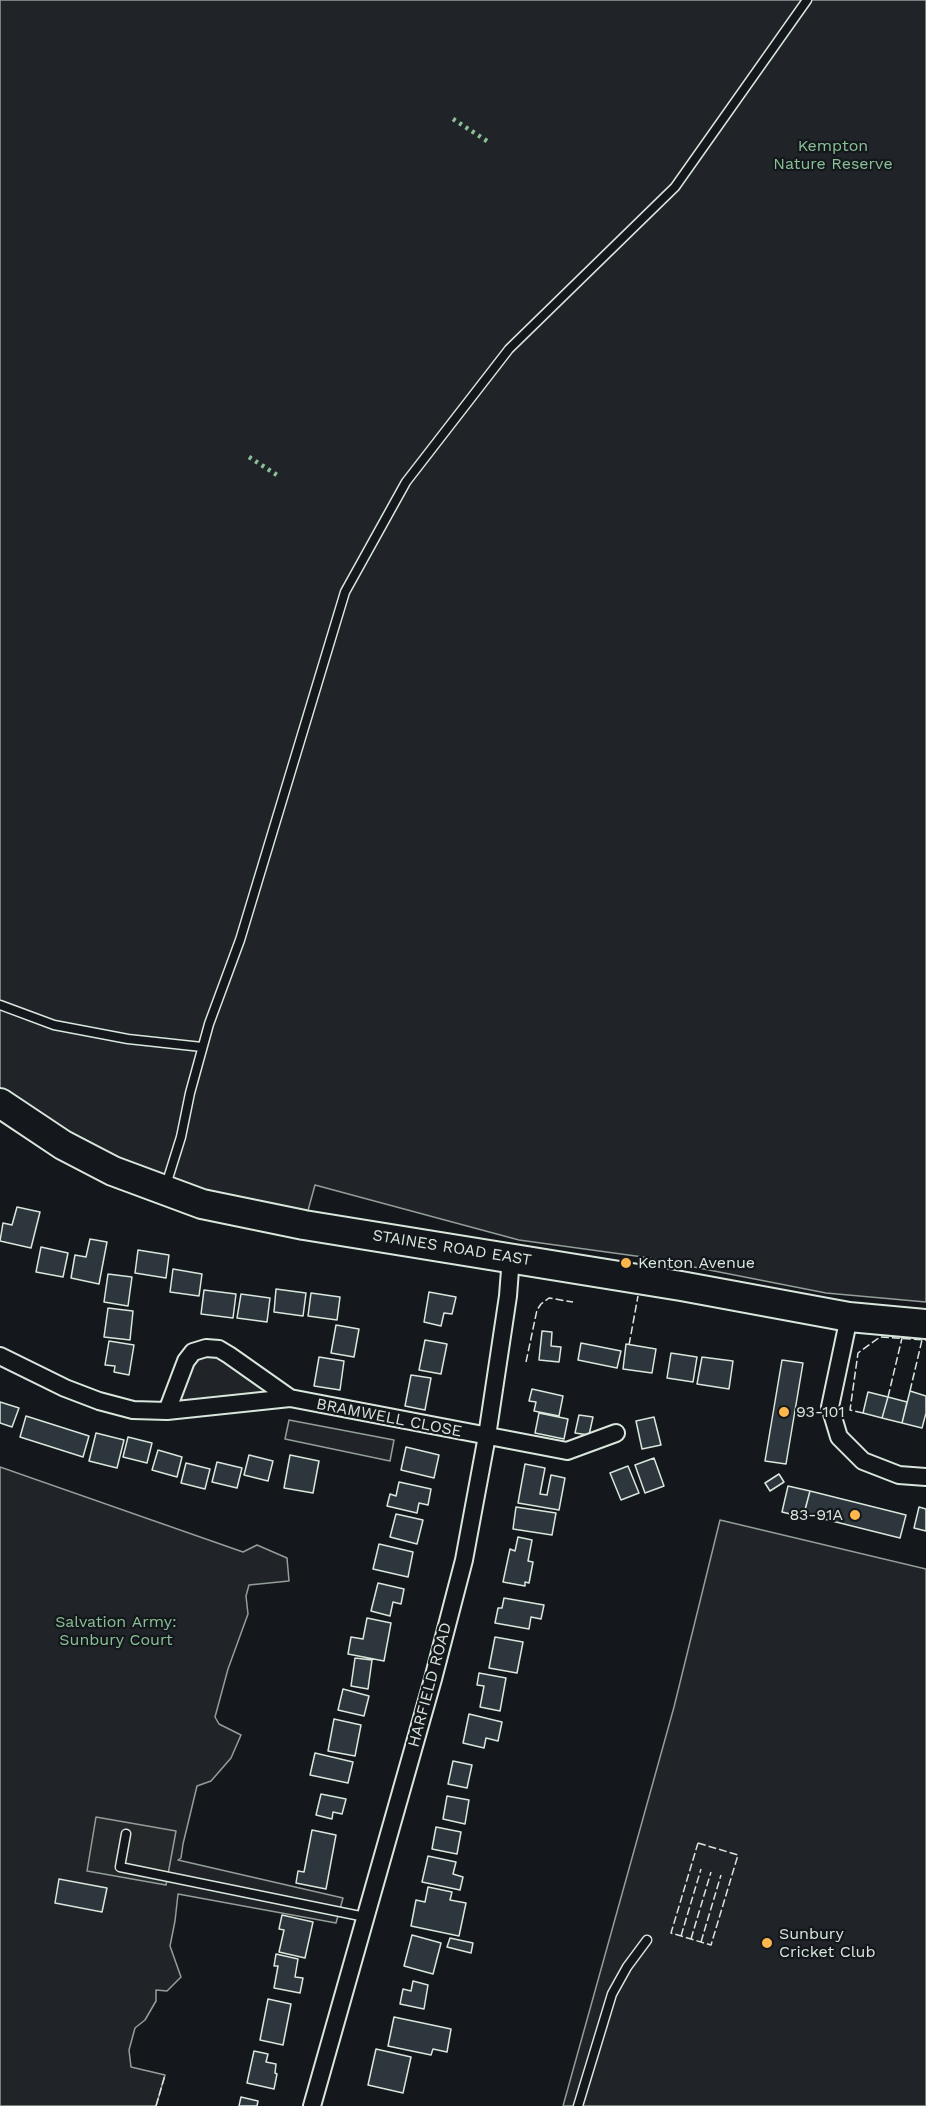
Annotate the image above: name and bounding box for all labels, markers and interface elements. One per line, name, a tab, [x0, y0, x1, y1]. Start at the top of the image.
park label: Kempton Nature Reserve	[773, 136, 893, 174]
street label: STAINES ROAD EAST	[371, 1226, 533, 1270]
place label: Kenton Avenue	[638, 1253, 755, 1273]
marker: Kenton Avenue	[619, 1256, 633, 1270]
street label: BRAMWELL CLOSE	[314, 1394, 464, 1442]
place label: 93-101	[796, 1402, 845, 1422]
marker: 93-101	[777, 1405, 791, 1419]
place label: 83-91A	[789, 1505, 843, 1525]
marker: 83-91A	[848, 1508, 862, 1522]
park label: Salvation Army: Sunbury Court	[55, 1612, 177, 1650]
street label: HARFIELD ROAD	[404, 1620, 456, 1750]
place label: Sunbury Cricket Club	[779, 1924, 875, 1962]
marker: Sunbury Cricket Club	[760, 1936, 774, 1950]

